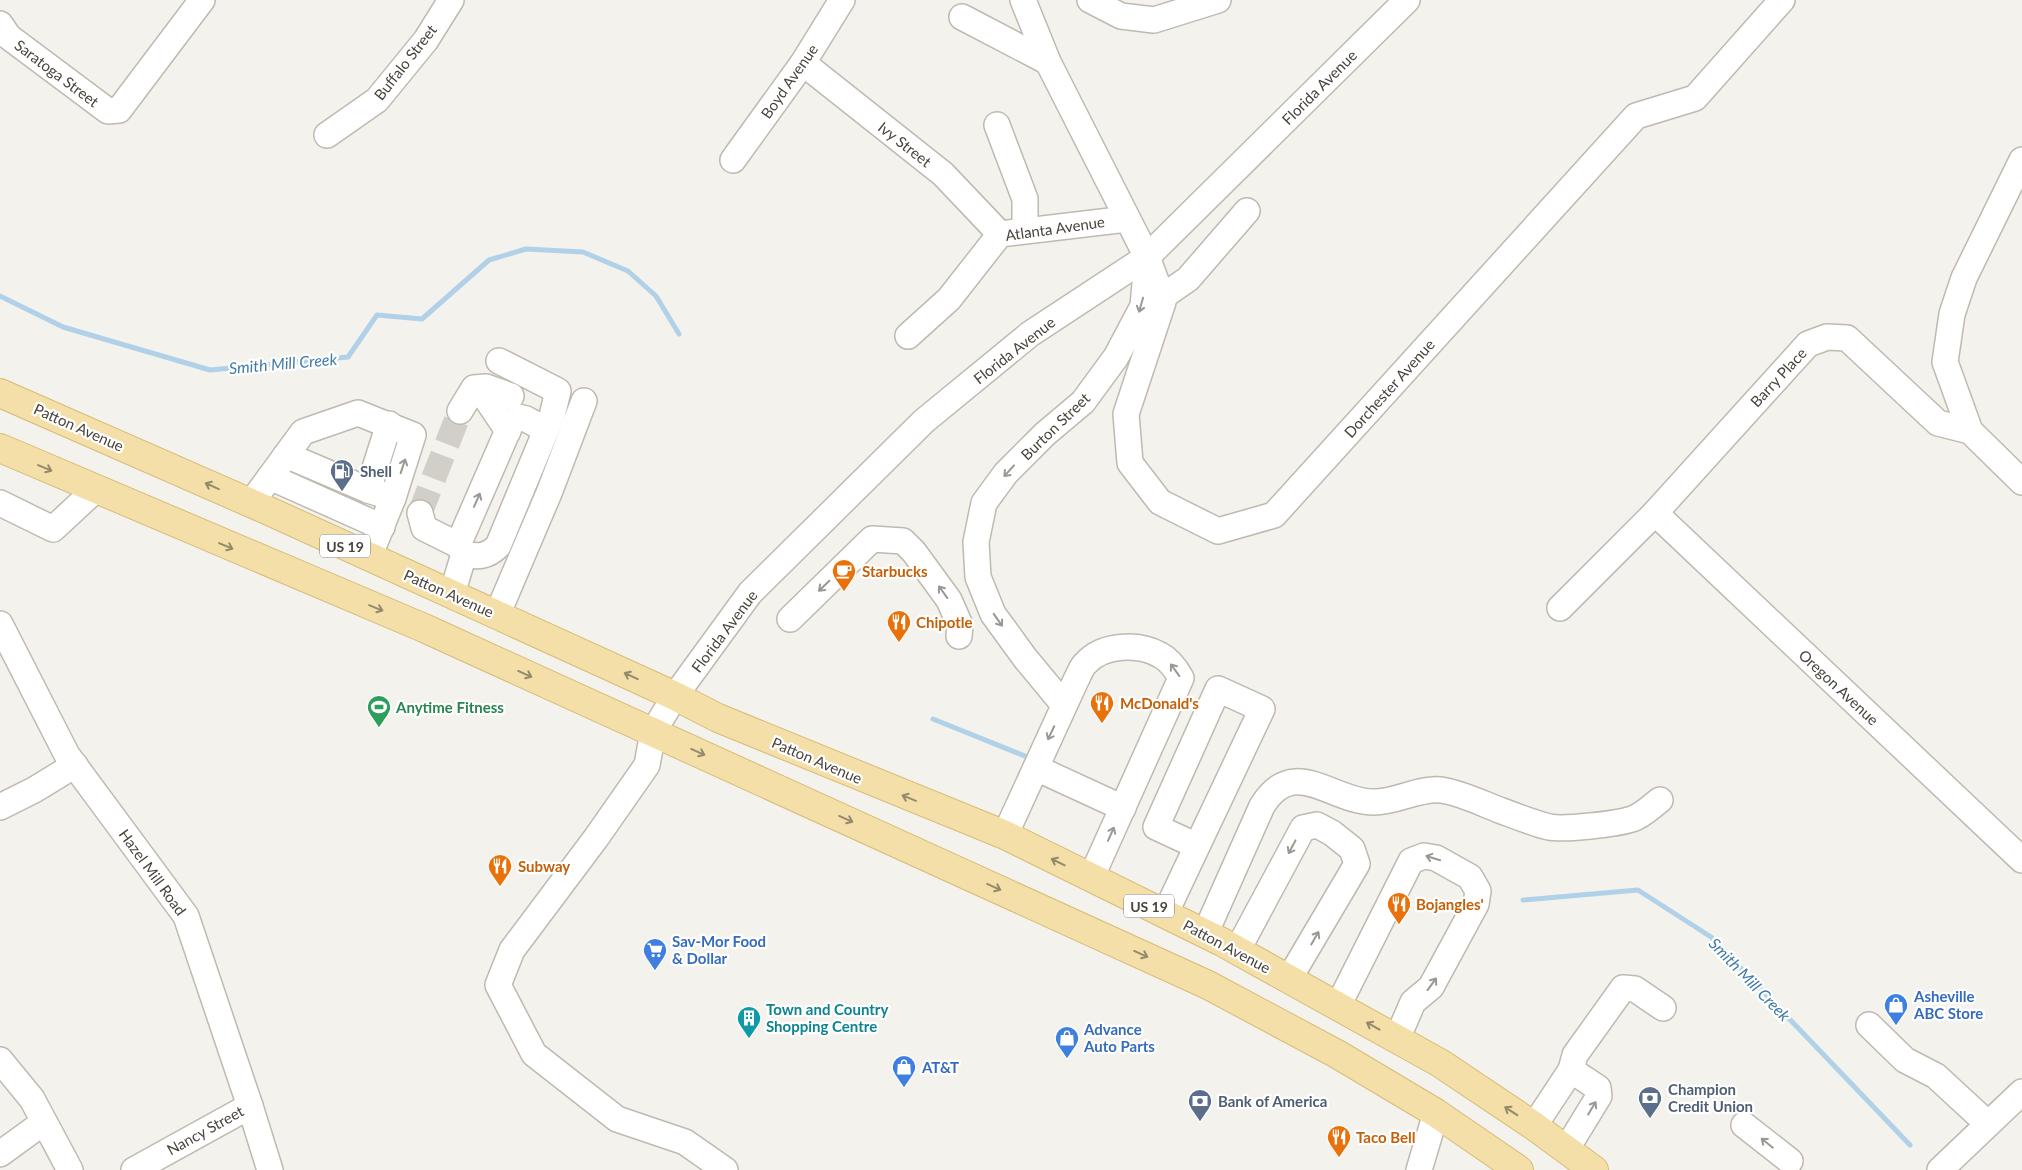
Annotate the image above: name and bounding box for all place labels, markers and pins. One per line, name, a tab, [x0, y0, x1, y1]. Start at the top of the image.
fuel station icon: Shell	[329, 458, 355, 492]
place label: Shell	[360, 462, 392, 480]
cafe icon: Starbucks	[831, 558, 857, 592]
place label: Starbucks	[862, 562, 928, 580]
restaurant icon: Chipotle	[886, 609, 912, 643]
place label: Chipotle	[916, 613, 973, 631]
restaurant icon: McDonald's	[1089, 690, 1115, 724]
sports icon: Anytime Fitness	[366, 694, 392, 728]
place label: McDonald's	[1120, 694, 1199, 712]
place label: Anytime Fitness	[395, 698, 504, 716]
restaurant icon: Subway	[487, 853, 513, 887]
place label: Subway	[518, 857, 570, 875]
restaurant icon: Bojangles'	[1386, 891, 1412, 925]
place label: Bojangles'	[1416, 895, 1484, 913]
place label: Sav-Mor Food & Dollar	[672, 932, 766, 967]
supermarket icon: Sav-Mor Food & Dollar	[642, 937, 668, 971]
place label: Asheville ABC Store	[1913, 987, 1983, 1022]
shop icon: Asheville ABC Store	[1883, 992, 1909, 1026]
place label: Town and Country Shopping Centre	[766, 1000, 888, 1035]
building icon: Town and Country Shopping Centre	[736, 1005, 762, 1039]
place label: Advance Auto Parts	[1083, 1020, 1155, 1055]
shop icon: Advance Auto Parts	[1054, 1025, 1080, 1059]
shop icon: AT&T	[891, 1054, 917, 1088]
place label: AT&T	[921, 1058, 959, 1076]
place label: Champion Credit Union	[1668, 1080, 1753, 1115]
bank icon: Champion Credit Union	[1637, 1085, 1663, 1119]
bank icon: Bank of America	[1187, 1088, 1213, 1122]
place label: Bank of America	[1218, 1092, 1327, 1110]
restaurant icon: Taco Bell	[1326, 1124, 1352, 1158]
place label: Taco Bell	[1356, 1128, 1416, 1146]

